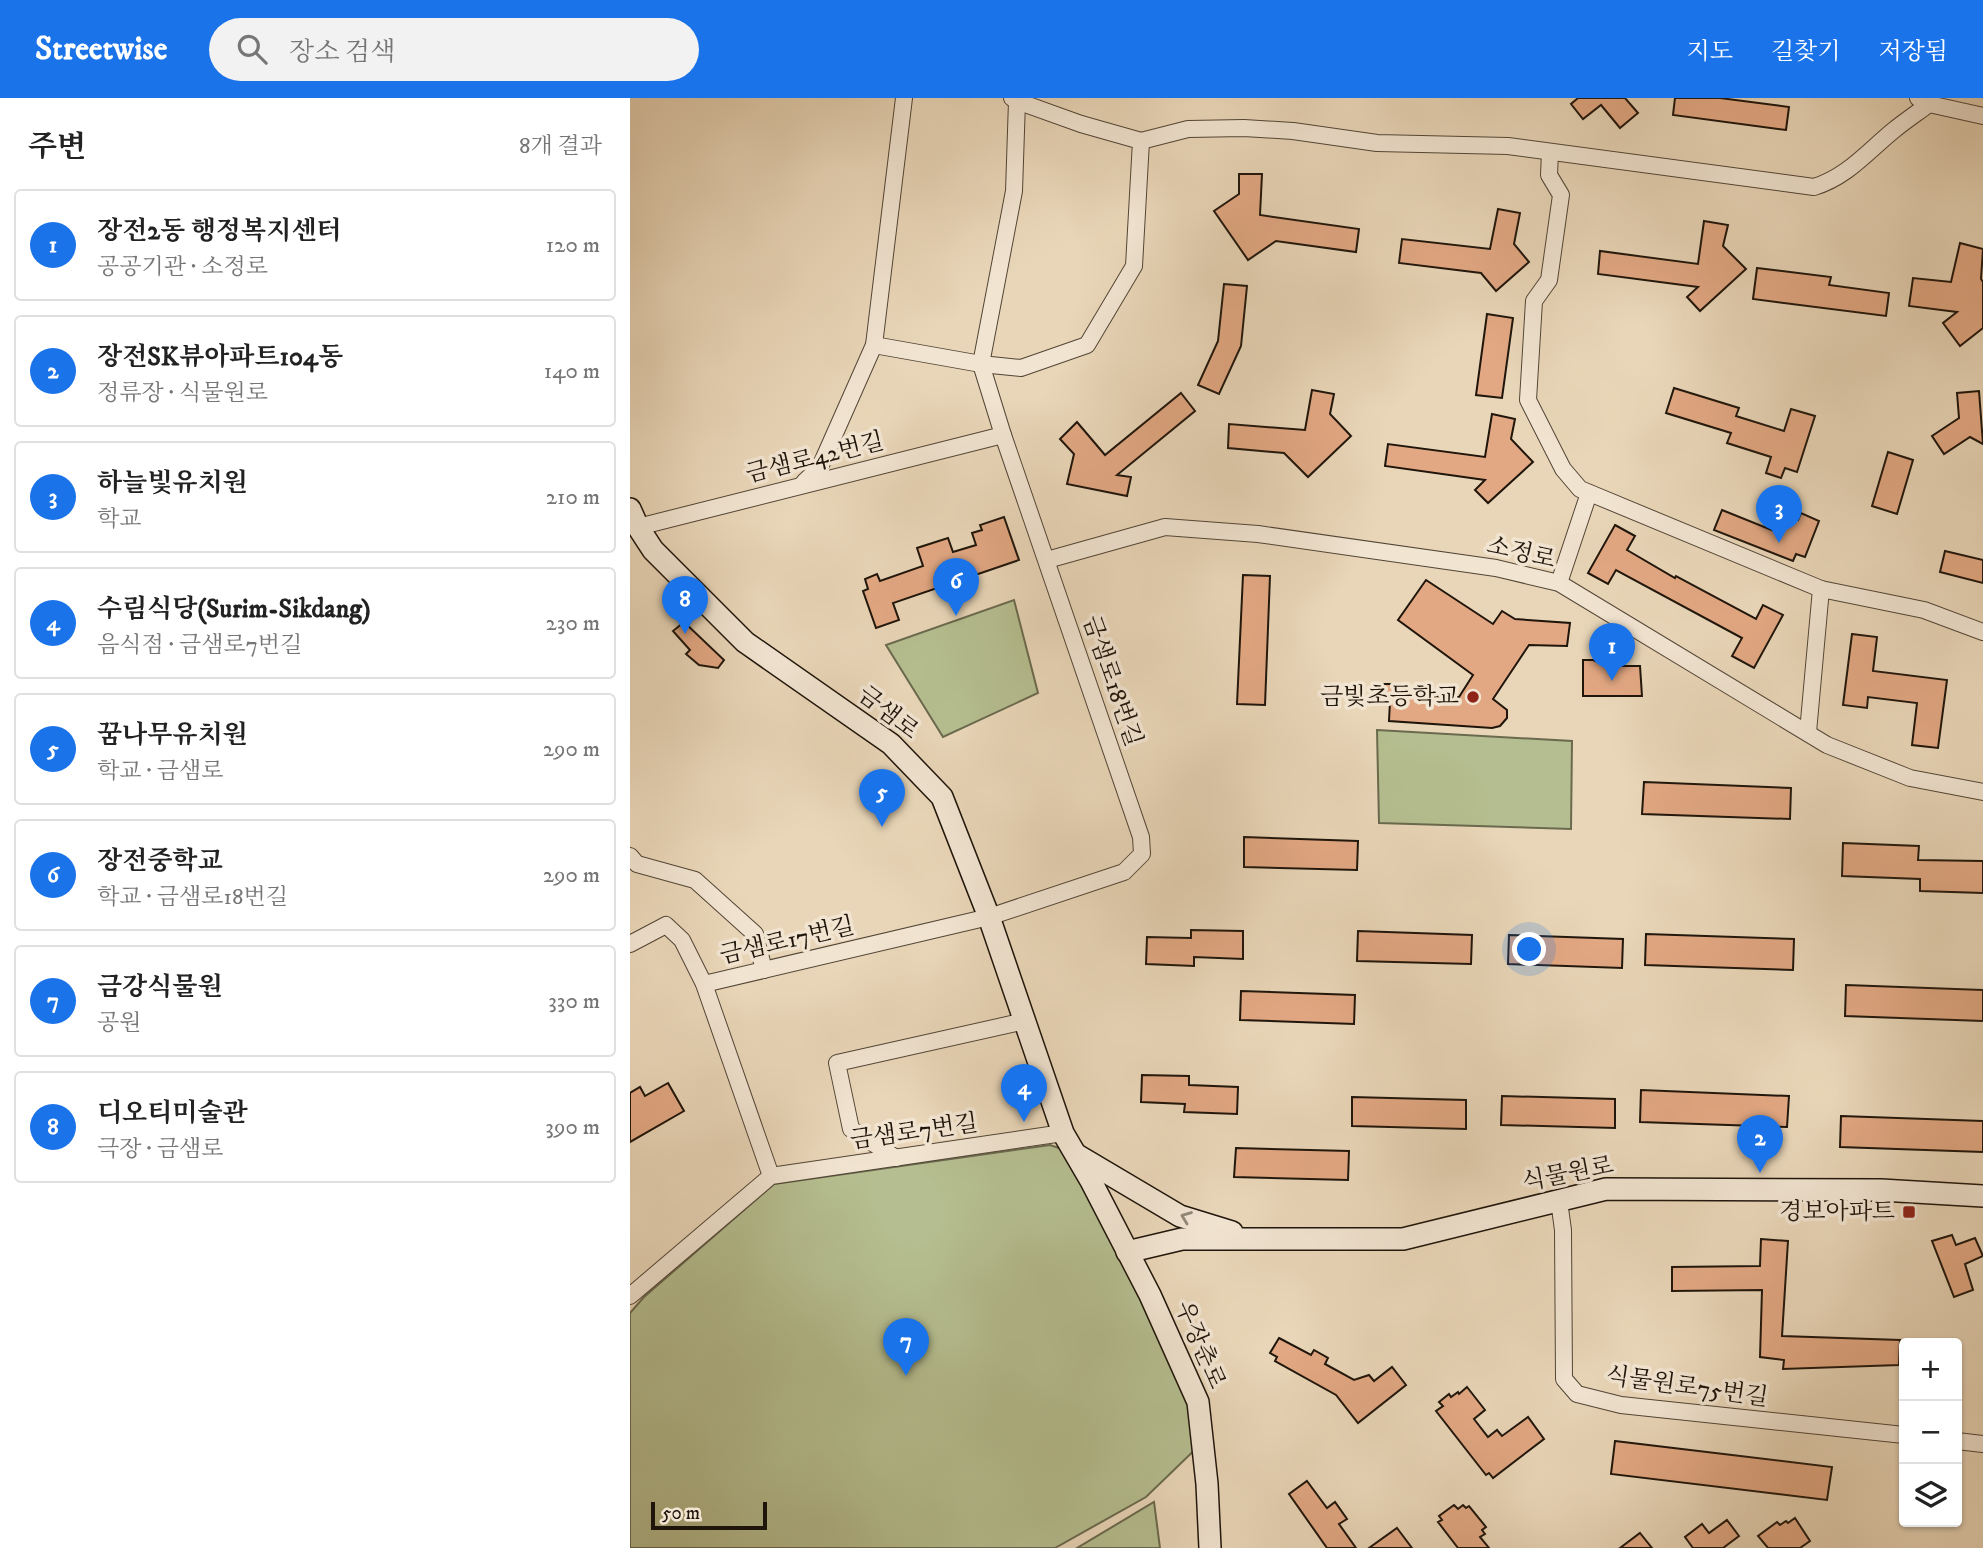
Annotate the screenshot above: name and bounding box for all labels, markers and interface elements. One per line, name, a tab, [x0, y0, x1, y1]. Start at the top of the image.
search box	[209, 18, 699, 81]
text: Streetwise	[35, 29, 167, 70]
icon: search	[233, 30, 271, 68]
text: 장소 검색	[289, 36, 395, 69]
text: 지도	[1687, 37, 1733, 67]
text: 길찾기	[1771, 37, 1840, 67]
text: 저장됨	[1878, 37, 1948, 67]
text: 주변	[28, 129, 86, 166]
text: 8개 결과	[519, 132, 602, 161]
text: 장전2동 행정복지센터	[97, 215, 341, 248]
text: 1	[49, 231, 57, 260]
text: 120 m	[546, 231, 600, 260]
text: 공공기관 · 소정로	[97, 253, 268, 282]
text: 장전SK뷰아파트104동	[97, 341, 343, 374]
text: 2	[47, 357, 59, 386]
text: 140 m	[544, 357, 600, 386]
text: 정류장 · 식물원로	[97, 379, 268, 408]
street label: 금샘로42번길	[743, 426, 887, 490]
text: 하늘빛유치원	[97, 467, 248, 500]
text: 3	[49, 483, 57, 512]
text: 210 m	[546, 483, 600, 512]
pin: 3	[1756, 485, 1802, 543]
text: 학교	[97, 505, 141, 534]
street label: 소정로	[1484, 531, 1558, 575]
pin: 6	[933, 558, 979, 616]
pin: 8	[662, 576, 708, 634]
text: 수림식당(Surim-Sikdang)	[97, 593, 371, 626]
text: 4	[46, 609, 60, 638]
text: 230 m	[546, 609, 600, 638]
street label: 금샘로18번길	[1076, 611, 1148, 751]
pin: 1	[1589, 623, 1635, 681]
text: 음식점 · 금샘로7번길	[97, 631, 302, 660]
street label: 금샘로	[851, 680, 925, 746]
place label: 금빛초등학교	[1320, 682, 1459, 712]
marker: 금빛초등학교	[1465, 689, 1481, 705]
text: 꿈나무유치원	[97, 719, 248, 752]
text: 5	[47, 735, 59, 764]
text: 290 m	[543, 735, 600, 764]
text: 학교 · 금샘로	[97, 757, 224, 786]
pin: 5	[859, 769, 905, 827]
text: 장전중학교	[97, 845, 223, 878]
text: 6	[47, 861, 59, 890]
text: 290 m	[543, 861, 600, 890]
text: 학교 · 금샘로18번길	[97, 883, 288, 912]
street label: 금샘로17번길	[717, 911, 857, 971]
your location	[1512, 932, 1546, 966]
text: 금강식물원	[97, 971, 223, 1004]
text: 7	[47, 987, 59, 1016]
text: 330 m	[548, 987, 600, 1016]
text: 공원	[97, 1009, 141, 1038]
pin: 4	[1001, 1064, 1047, 1122]
text: 디오티미술관	[97, 1097, 248, 1130]
street label: 금샘로7번길	[848, 1108, 980, 1156]
text: 8	[47, 1113, 59, 1142]
text: 390 m	[545, 1113, 600, 1142]
pin: 2	[1737, 1115, 1783, 1173]
text: 극장 · 금샘로	[97, 1135, 224, 1164]
street label: 식물원로	[1520, 1150, 1616, 1198]
place label: 경보아파트	[1779, 1197, 1895, 1227]
marker: 경보아파트	[1901, 1204, 1917, 1220]
one-way arrow	[1180, 1211, 1193, 1225]
street label: 우장춘로	[1168, 1296, 1232, 1394]
pin: 7	[883, 1318, 929, 1376]
map controls	[1899, 1338, 1962, 1527]
button: +	[1899, 1338, 1962, 1401]
street label: 식물원로75번길	[1604, 1361, 1770, 1413]
button: −	[1899, 1401, 1962, 1464]
button: layers	[1899, 1464, 1962, 1527]
scale bar	[651, 1499, 766, 1531]
text: 50 m	[662, 1502, 700, 1525]

